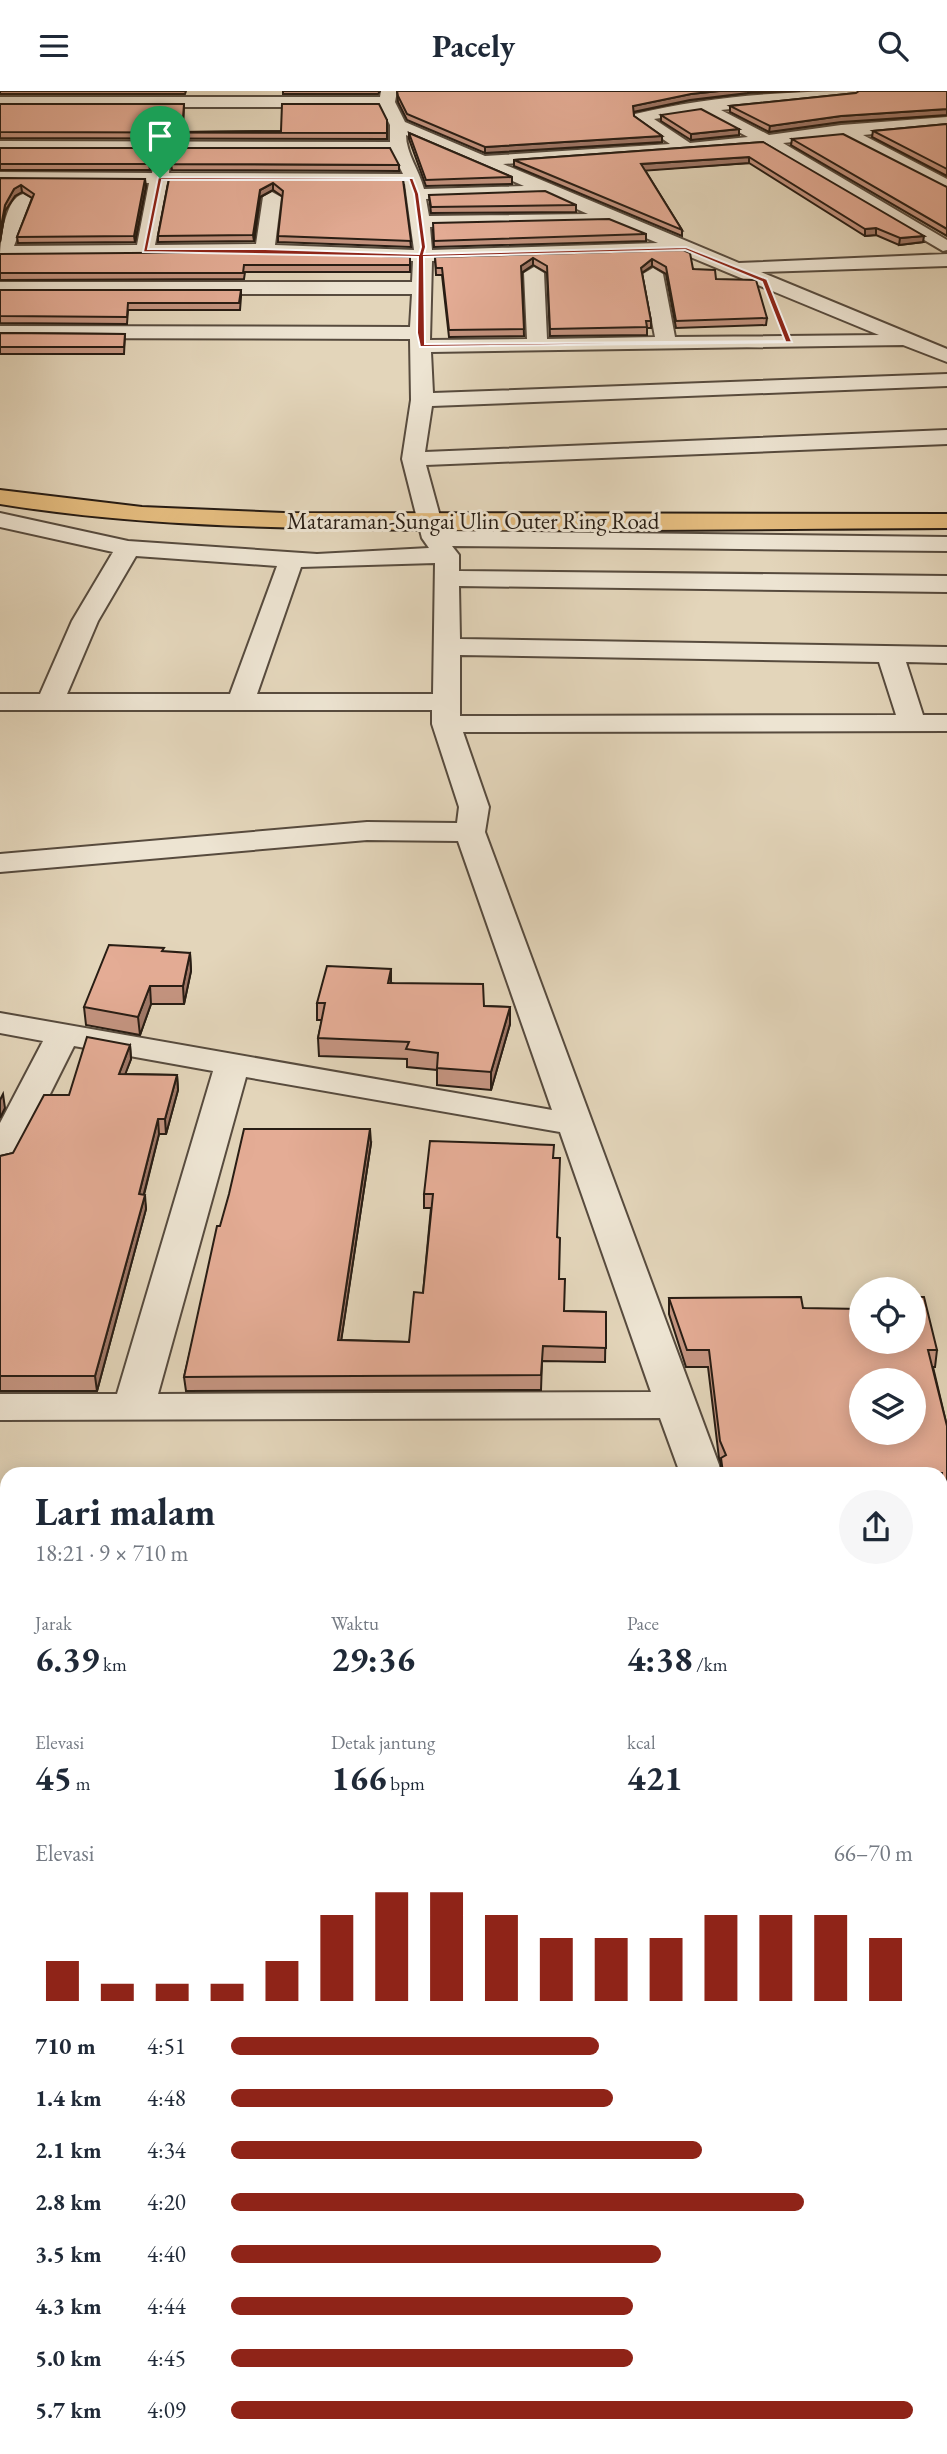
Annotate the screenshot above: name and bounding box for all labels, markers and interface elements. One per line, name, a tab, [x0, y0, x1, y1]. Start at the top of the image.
text: Pacely	[432, 25, 515, 67]
icon: menu	[35, 27, 73, 65]
icon: search	[874, 27, 912, 65]
pin	[130, 106, 190, 178]
icon: arrive	[141, 117, 179, 155]
street label: Mataraman-Sungai Ulin Outer Ring Road	[287, 506, 660, 536]
map controls	[849, 1277, 926, 1445]
button: locate	[849, 1277, 926, 1354]
button: layers	[849, 1368, 926, 1445]
text: Lari malam	[35, 1487, 215, 1536]
button: share	[839, 1490, 913, 1564]
text: 18:21 · 9 × 710 m	[35, 1538, 188, 1568]
text: Jarak	[35, 1611, 72, 1636]
text: Waktu	[331, 1611, 379, 1636]
text: Pace	[627, 1611, 659, 1636]
text: 6.39	[35, 1636, 99, 1681]
text: 29:36	[331, 1636, 415, 1681]
text: 4:38	[627, 1636, 692, 1681]
text: km	[99, 1652, 127, 1677]
text: /km	[692, 1652, 728, 1677]
text: Elevasi	[35, 1730, 84, 1755]
text: Detak jantung	[331, 1730, 435, 1755]
text: kcal	[627, 1730, 656, 1755]
text: 45	[35, 1755, 72, 1800]
text: 166	[331, 1755, 387, 1800]
text: 421	[627, 1755, 683, 1800]
text: m	[72, 1771, 91, 1796]
text: bpm	[387, 1771, 425, 1796]
text: Elevasi	[35, 1838, 94, 1868]
text: 66–70 m	[834, 1838, 913, 1868]
text: 710 m	[35, 2031, 96, 2061]
text: 4:51	[147, 2031, 186, 2061]
text: 1.4 km	[35, 2083, 102, 2113]
text: 4:48	[147, 2083, 186, 2113]
text: 2.1 km	[35, 2135, 102, 2165]
text: 4:34	[147, 2135, 186, 2165]
text: 2.8 km	[35, 2187, 102, 2217]
text: 4:20	[147, 2187, 186, 2217]
text: 3.5 km	[35, 2239, 102, 2269]
text: 4:40	[147, 2239, 186, 2269]
text: 4.3 km	[35, 2291, 102, 2321]
text: 4:44	[147, 2291, 186, 2321]
text: 5.0 km	[35, 2343, 102, 2373]
text: 4:45	[147, 2343, 186, 2373]
text: 5.7 km	[35, 2395, 102, 2425]
text: 4:09	[147, 2395, 186, 2425]

